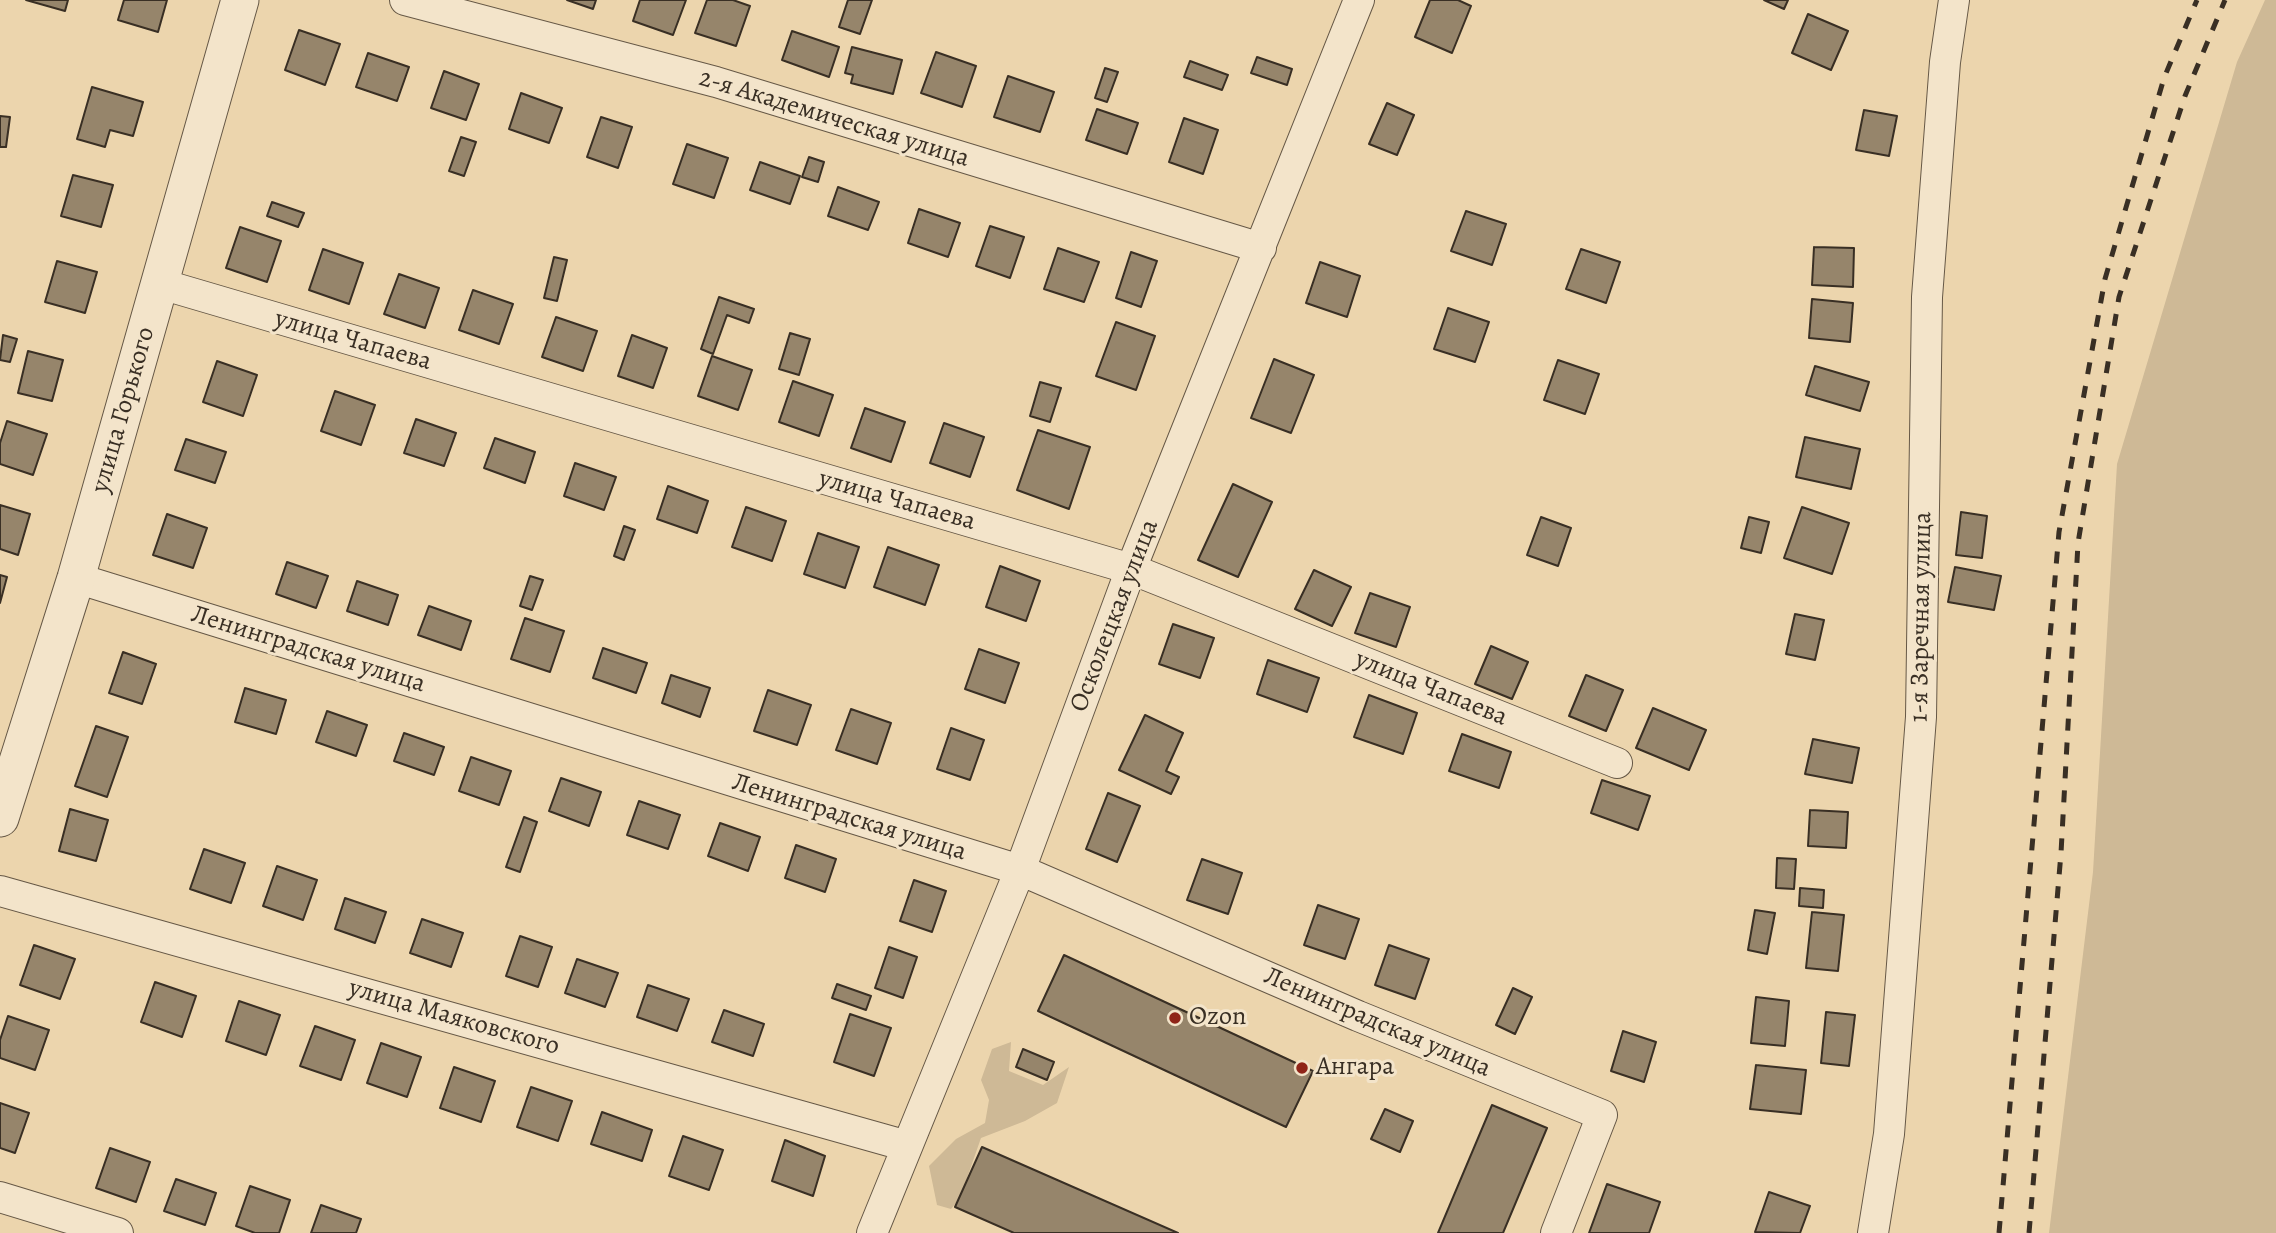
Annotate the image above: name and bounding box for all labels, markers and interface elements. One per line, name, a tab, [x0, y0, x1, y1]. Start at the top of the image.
street label: 2-я Академическая улица	[695, 63, 973, 175]
street label: улица Чапаева	[271, 304, 435, 378]
street label: улица Горького	[85, 324, 163, 496]
street label: улица Чапаева	[815, 464, 979, 538]
street label: 1-я Заречная улица	[1905, 511, 1939, 723]
street label: Осколецкая улица	[1064, 515, 1166, 717]
street label: Ленинградская улица	[187, 600, 429, 700]
street label: улица Чапаева	[1350, 644, 1512, 734]
street label: Ленинградская улица	[728, 768, 970, 868]
street label: Ленинградская улица	[1259, 961, 1495, 1085]
street label: улица Маяковского	[345, 973, 563, 1063]
place label: Ozon	[1189, 1002, 1246, 1034]
marker: Ozon	[1167, 1010, 1183, 1026]
place label: Ангара	[1316, 1052, 1394, 1084]
marker: Ангара	[1294, 1060, 1310, 1076]

